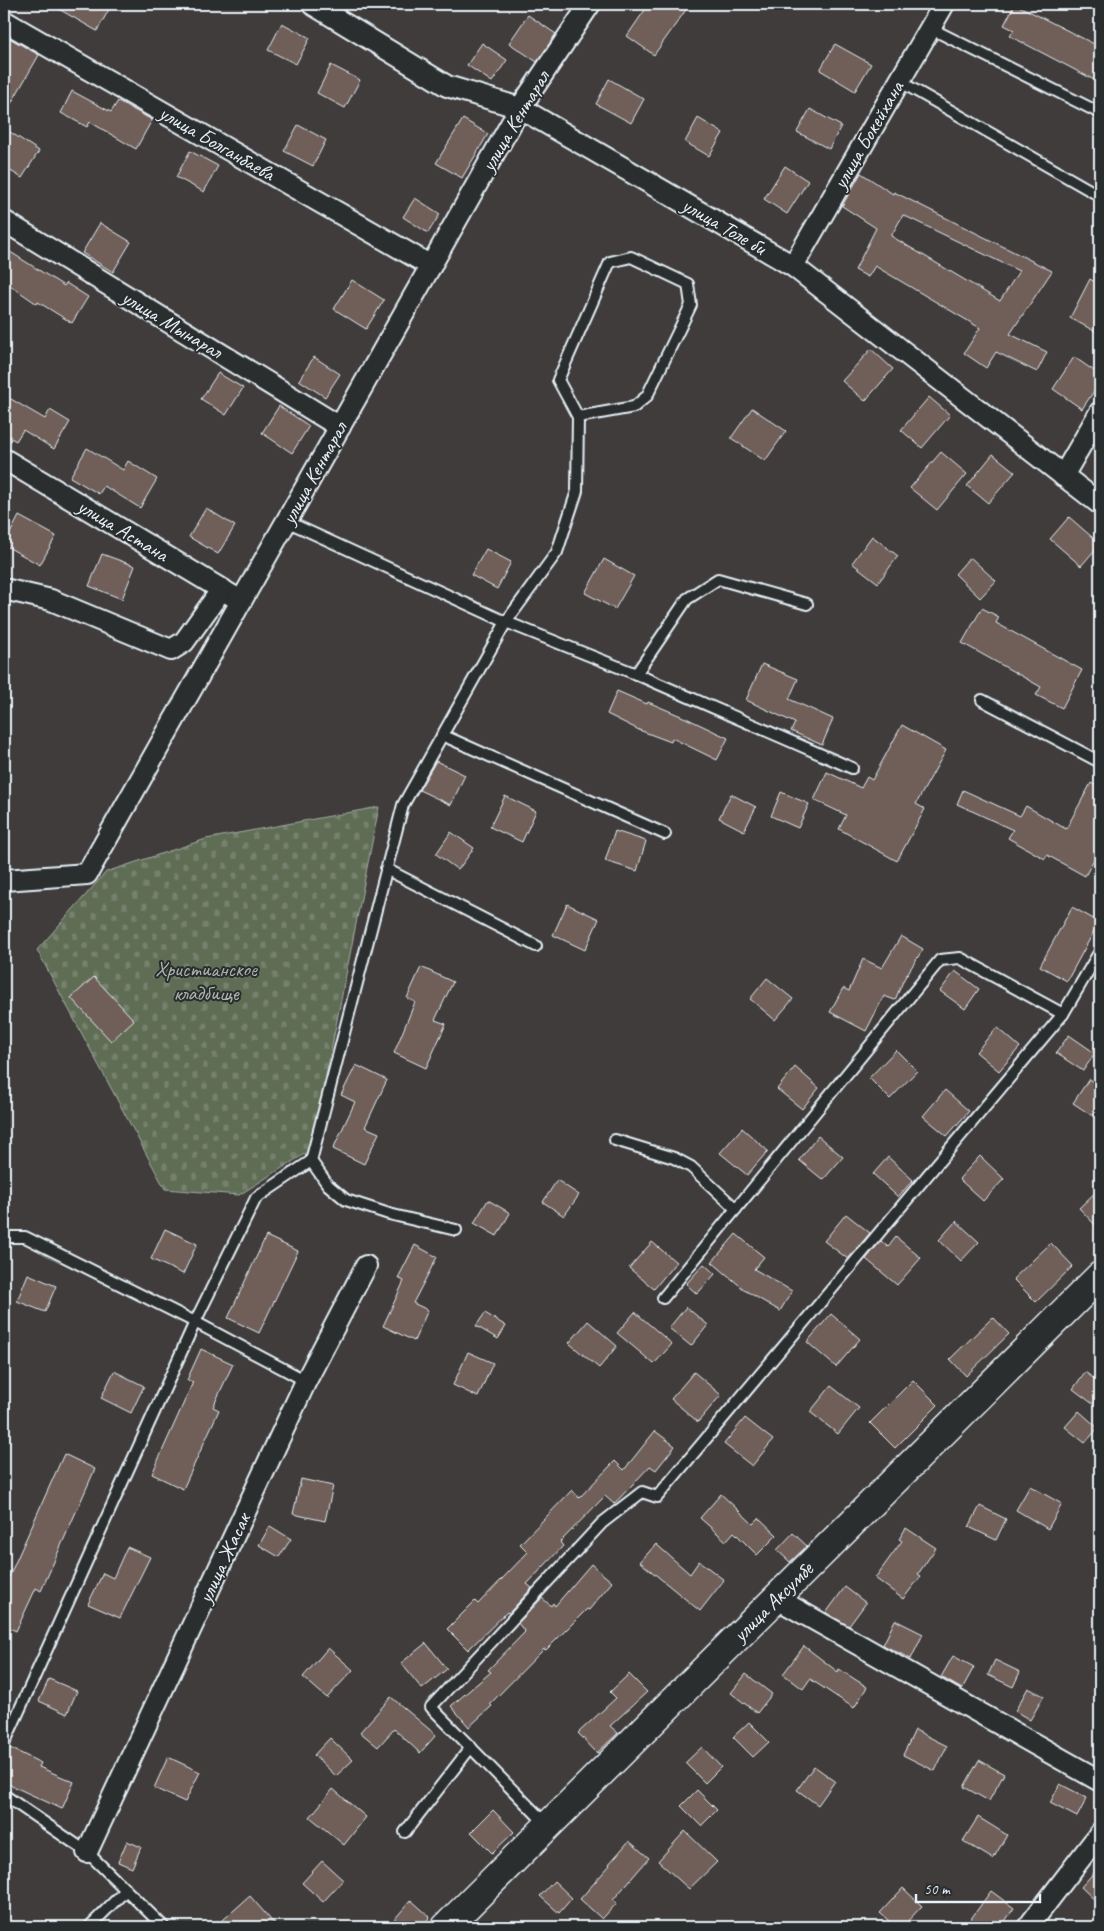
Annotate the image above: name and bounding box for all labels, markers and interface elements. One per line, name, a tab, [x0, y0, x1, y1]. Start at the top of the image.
street label: улица Кентарал	[474, 64, 556, 178]
street label: улица Бокейхана	[826, 75, 910, 195]
street label: улица Болганбаева	[153, 99, 281, 187]
street label: улица Толе би	[676, 191, 773, 262]
street label: улица Мынарал	[115, 283, 229, 365]
street label: улица Кентарал	[274, 415, 354, 530]
street label: улица Астана	[71, 492, 174, 568]
park label: Христианское кладбище	[155, 956, 258, 1006]
street label: улица Жасак	[191, 1507, 257, 1609]
street label: улица Аксумбе	[726, 1555, 819, 1649]
scale bar	[916, 1871, 1040, 1903]
text: 50 m	[924, 1880, 951, 1899]

